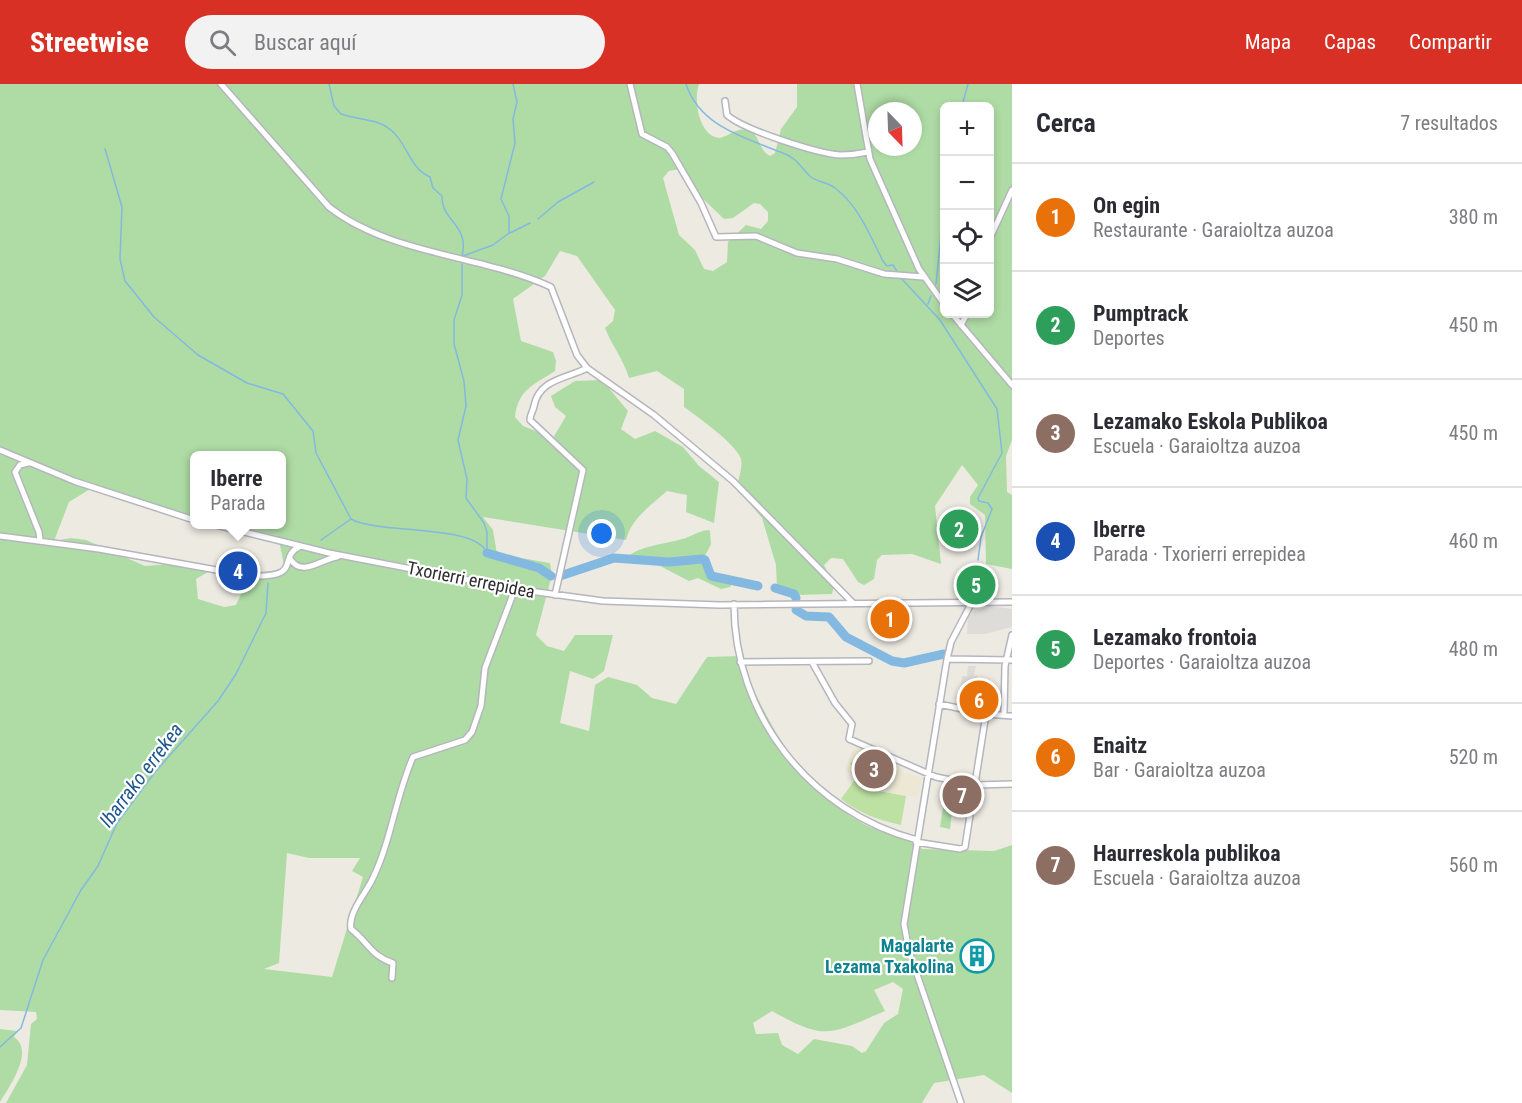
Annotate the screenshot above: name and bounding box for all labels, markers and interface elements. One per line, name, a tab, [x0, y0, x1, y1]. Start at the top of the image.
search box	[185, 15, 605, 69]
text: Streetwise	[30, 26, 149, 59]
icon: search	[206, 26, 239, 59]
text: Buscar aquí	[254, 30, 357, 55]
text: Mapa	[1245, 30, 1291, 54]
text: Capas	[1324, 30, 1376, 54]
text: Compartir	[1409, 30, 1492, 54]
north arrow	[868, 102, 922, 156]
map controls	[940, 102, 994, 318]
button: +	[940, 102, 994, 156]
text: Cerca	[1036, 108, 1096, 138]
text: 7 resultados	[1400, 111, 1498, 135]
button: −	[940, 156, 994, 210]
text: On egin	[1093, 193, 1160, 218]
text: 1	[1050, 205, 1061, 229]
text: 380 m	[1449, 205, 1498, 229]
button: locate	[940, 210, 994, 264]
text: Restaurante · Garaioltza auzoa	[1093, 218, 1334, 242]
button: layers	[940, 264, 994, 318]
text: Pumptrack	[1093, 301, 1188, 326]
text: 2	[1050, 313, 1061, 337]
text: 450 m	[1449, 313, 1498, 337]
text: Deportes	[1093, 326, 1165, 350]
text: Lezamako Eskola Publikoa	[1093, 409, 1328, 434]
text: 3	[1050, 421, 1061, 445]
text: 450 m	[1449, 421, 1498, 445]
text: Escuela · Garaioltza auzoa	[1093, 434, 1301, 458]
popup	[190, 451, 286, 529]
text: Iberre	[210, 466, 263, 491]
text: Parada	[210, 491, 266, 515]
pin: 2	[940, 506, 978, 552]
text: Iberre	[1093, 517, 1145, 542]
your location	[587, 519, 616, 548]
text: 4	[1050, 529, 1061, 553]
text: 460 m	[1449, 529, 1498, 553]
text: Parada · Txorierri errepidea	[1093, 542, 1306, 566]
pin: 4	[218, 548, 258, 594]
street label: Txorierri errepidea	[406, 557, 537, 602]
pin: 5	[956, 562, 996, 608]
pin: 1	[870, 596, 910, 642]
text: Lezamako frontoia	[1093, 625, 1257, 650]
text: 5	[1050, 637, 1061, 661]
text: 480 m	[1449, 637, 1498, 661]
text: Deportes · Garaioltza auzoa	[1093, 650, 1311, 674]
pin: 6	[960, 678, 998, 722]
water label: Ibarrako errekea	[94, 718, 188, 832]
text: Enaitz	[1093, 733, 1147, 758]
text: 6	[1050, 745, 1061, 769]
text: 520 m	[1449, 745, 1498, 769]
pin: 3	[854, 746, 894, 792]
text: Bar · Garaioltza auzoa	[1093, 758, 1266, 782]
pin: 7	[942, 772, 982, 818]
text: Haurreskola publikoa	[1093, 841, 1281, 866]
text: 7	[1050, 853, 1061, 877]
text: 560 m	[1449, 853, 1498, 877]
text: Escuela · Garaioltza auzoa	[1093, 866, 1301, 890]
place label: Magalarte Lezama Txakolina	[825, 935, 954, 977]
building icon: Magalarte Lezama Txakolina	[959, 938, 995, 974]

